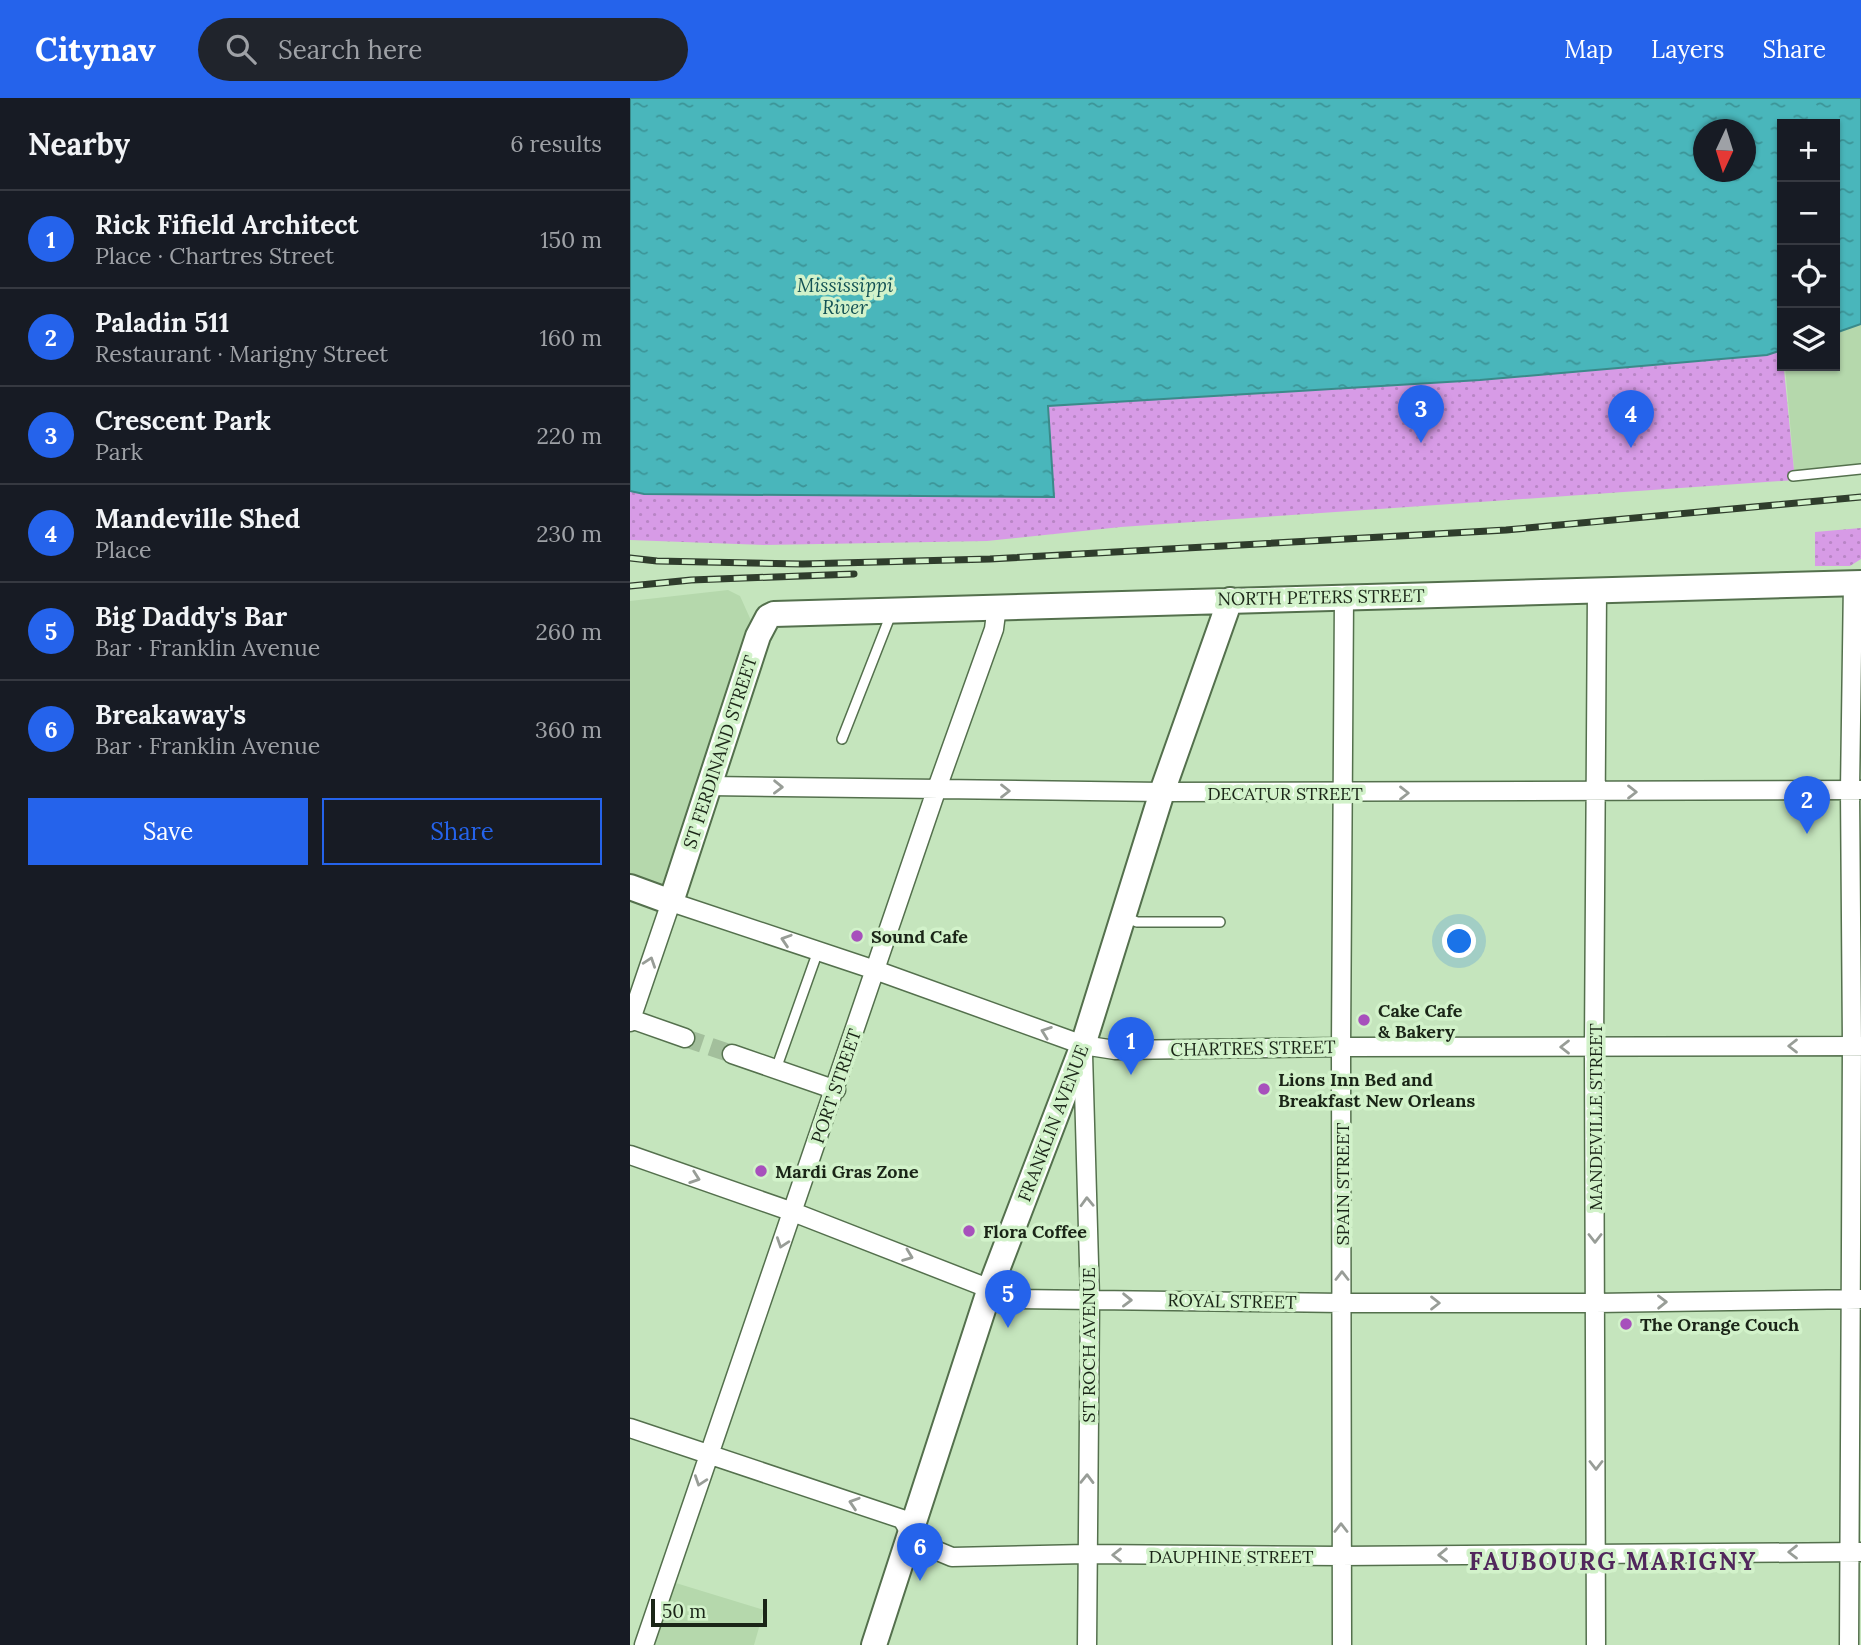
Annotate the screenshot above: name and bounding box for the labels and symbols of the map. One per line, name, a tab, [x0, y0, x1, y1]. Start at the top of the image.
north arrow	[1693, 119, 1756, 182]
water label: Mississippi River	[797, 273, 893, 319]
pin: 3	[1398, 385, 1444, 443]
pin: 4	[1608, 390, 1654, 448]
street label: NORTH PETERS STREET	[1217, 584, 1425, 610]
street label: ST FERDINAND STREET	[678, 652, 762, 852]
pin: 2	[1784, 776, 1830, 834]
one-way arrow	[772, 780, 783, 795]
street label: DECATUR STREET	[1207, 782, 1363, 805]
one-way arrow	[1000, 783, 1011, 799]
one-way arrow	[1627, 784, 1637, 800]
one-way arrow	[1399, 785, 1410, 801]
your location	[1442, 924, 1476, 958]
place label: Sound Cafe	[871, 925, 968, 948]
marker: Sound Cafe	[849, 928, 865, 944]
one-way arrow	[780, 934, 792, 948]
one-way arrow	[642, 956, 656, 968]
place label: Cake Cafe & Bakery	[1378, 999, 1463, 1043]
marker: Cake Cafe & Bakery	[1356, 1012, 1372, 1028]
pin: 1	[1108, 1017, 1154, 1075]
street label: MANDEVILLE STREET	[1584, 1023, 1607, 1211]
street label: PORT STREET	[806, 1025, 866, 1146]
one-way arrow	[1041, 1026, 1053, 1040]
street label: CHARTRES STREET	[1170, 1035, 1336, 1061]
one-way arrow	[1787, 1038, 1798, 1054]
one-way arrow	[1560, 1039, 1570, 1055]
street label: FRANKLIN AVENUE	[1012, 1041, 1094, 1205]
place label: Lions Inn Bed and Breakfast New Orleans	[1278, 1068, 1475, 1112]
marker: Lions Inn Bed and Breakfast New Orleans	[1256, 1081, 1272, 1097]
street label: SPAIN STREET	[1331, 1122, 1354, 1246]
place label: Mardi Gras Zone	[775, 1160, 919, 1183]
marker: Mardi Gras Zone	[753, 1163, 769, 1179]
one-way arrow	[688, 1170, 700, 1184]
one-way arrow	[1079, 1197, 1095, 1207]
place label: Flora Coffee	[983, 1220, 1087, 1243]
marker: Flora Coffee	[961, 1223, 977, 1239]
one-way arrow	[1588, 1233, 1603, 1244]
one-way arrow	[776, 1237, 790, 1249]
one-way arrow	[901, 1248, 913, 1262]
street label: ST ROCH AVENUE	[1077, 1267, 1100, 1423]
pin: 5	[985, 1270, 1031, 1328]
one-way arrow	[1334, 1270, 1350, 1281]
street label: ROYAL STREET	[1167, 1288, 1297, 1314]
one-way arrow	[1122, 1292, 1133, 1307]
one-way arrow	[1657, 1294, 1668, 1310]
one-way arrow	[1430, 1295, 1440, 1311]
place label: The Orange Couch	[1640, 1313, 1799, 1336]
marker: The Orange Couch	[1618, 1316, 1634, 1332]
one-way arrow	[1588, 1461, 1604, 1471]
one-way arrow	[1080, 1473, 1095, 1484]
one-way arrow	[693, 1475, 708, 1487]
one-way arrow	[849, 1497, 861, 1511]
one-way arrow	[1333, 1522, 1349, 1533]
pin: 6	[897, 1523, 943, 1581]
one-way arrow	[1787, 1544, 1798, 1560]
street label: DAUPHINE STREET	[1148, 1545, 1314, 1568]
district label: FAUBOURG MARIGNY	[1469, 1546, 1757, 1577]
one-way arrow	[1112, 1547, 1123, 1562]
one-way arrow	[1437, 1547, 1448, 1563]
scale bar	[651, 1596, 766, 1628]

